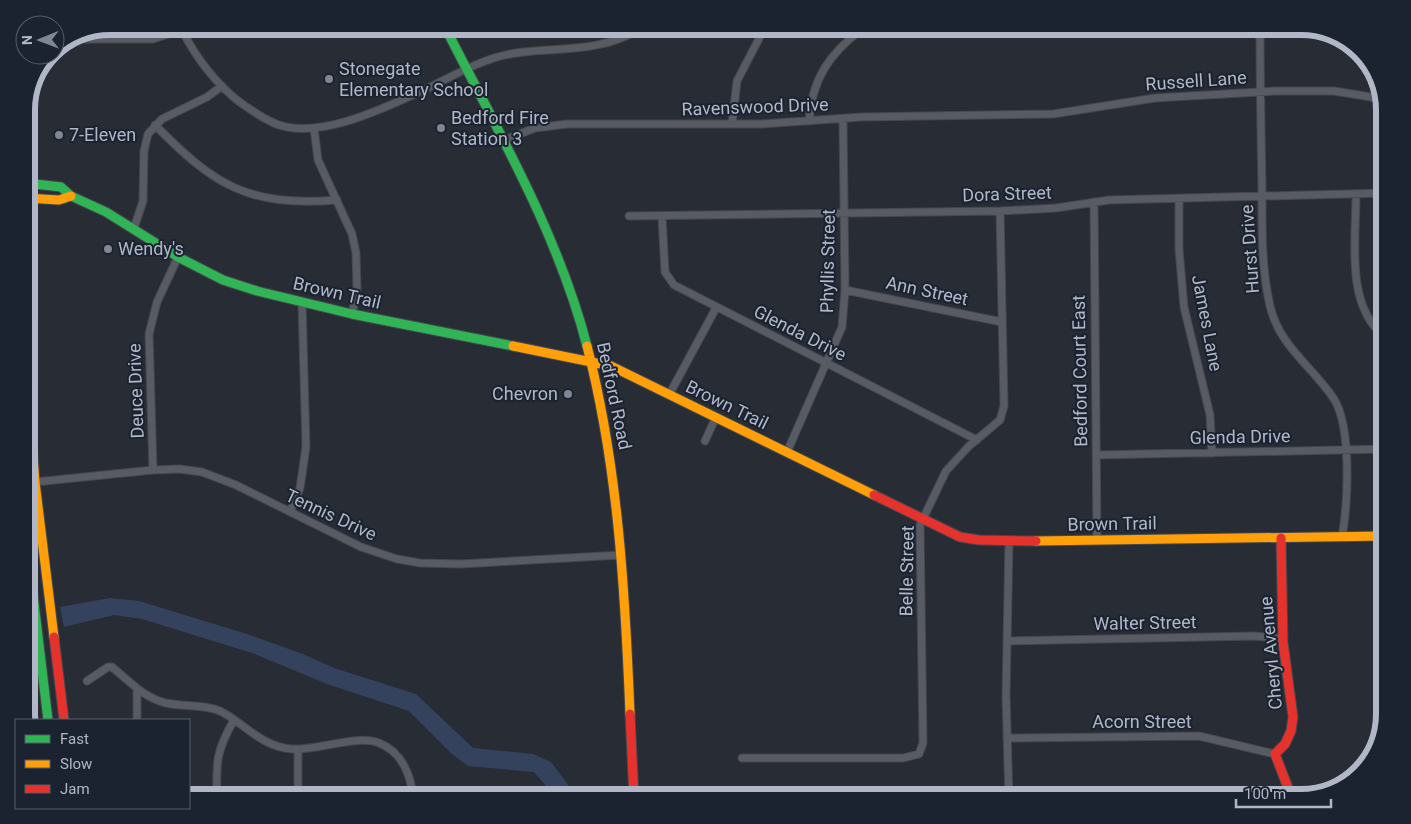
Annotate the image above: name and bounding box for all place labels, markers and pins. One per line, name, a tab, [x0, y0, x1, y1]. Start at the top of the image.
place label: Stonegate Elementary School	[339, 58, 488, 100]
marker: Stonegate Elementary School	[323, 73, 335, 85]
place label: Bedford Fire Station 3	[451, 107, 549, 149]
marker: Bedford Fire Station 3	[435, 122, 447, 134]
place label: 7-Eleven	[69, 124, 136, 145]
marker: 7-Eleven	[53, 129, 65, 141]
place label: Wendy's	[118, 238, 184, 259]
marker: Wendy's	[102, 243, 114, 255]
place label: Chevron	[492, 383, 558, 404]
marker: Chevron	[562, 388, 574, 400]

